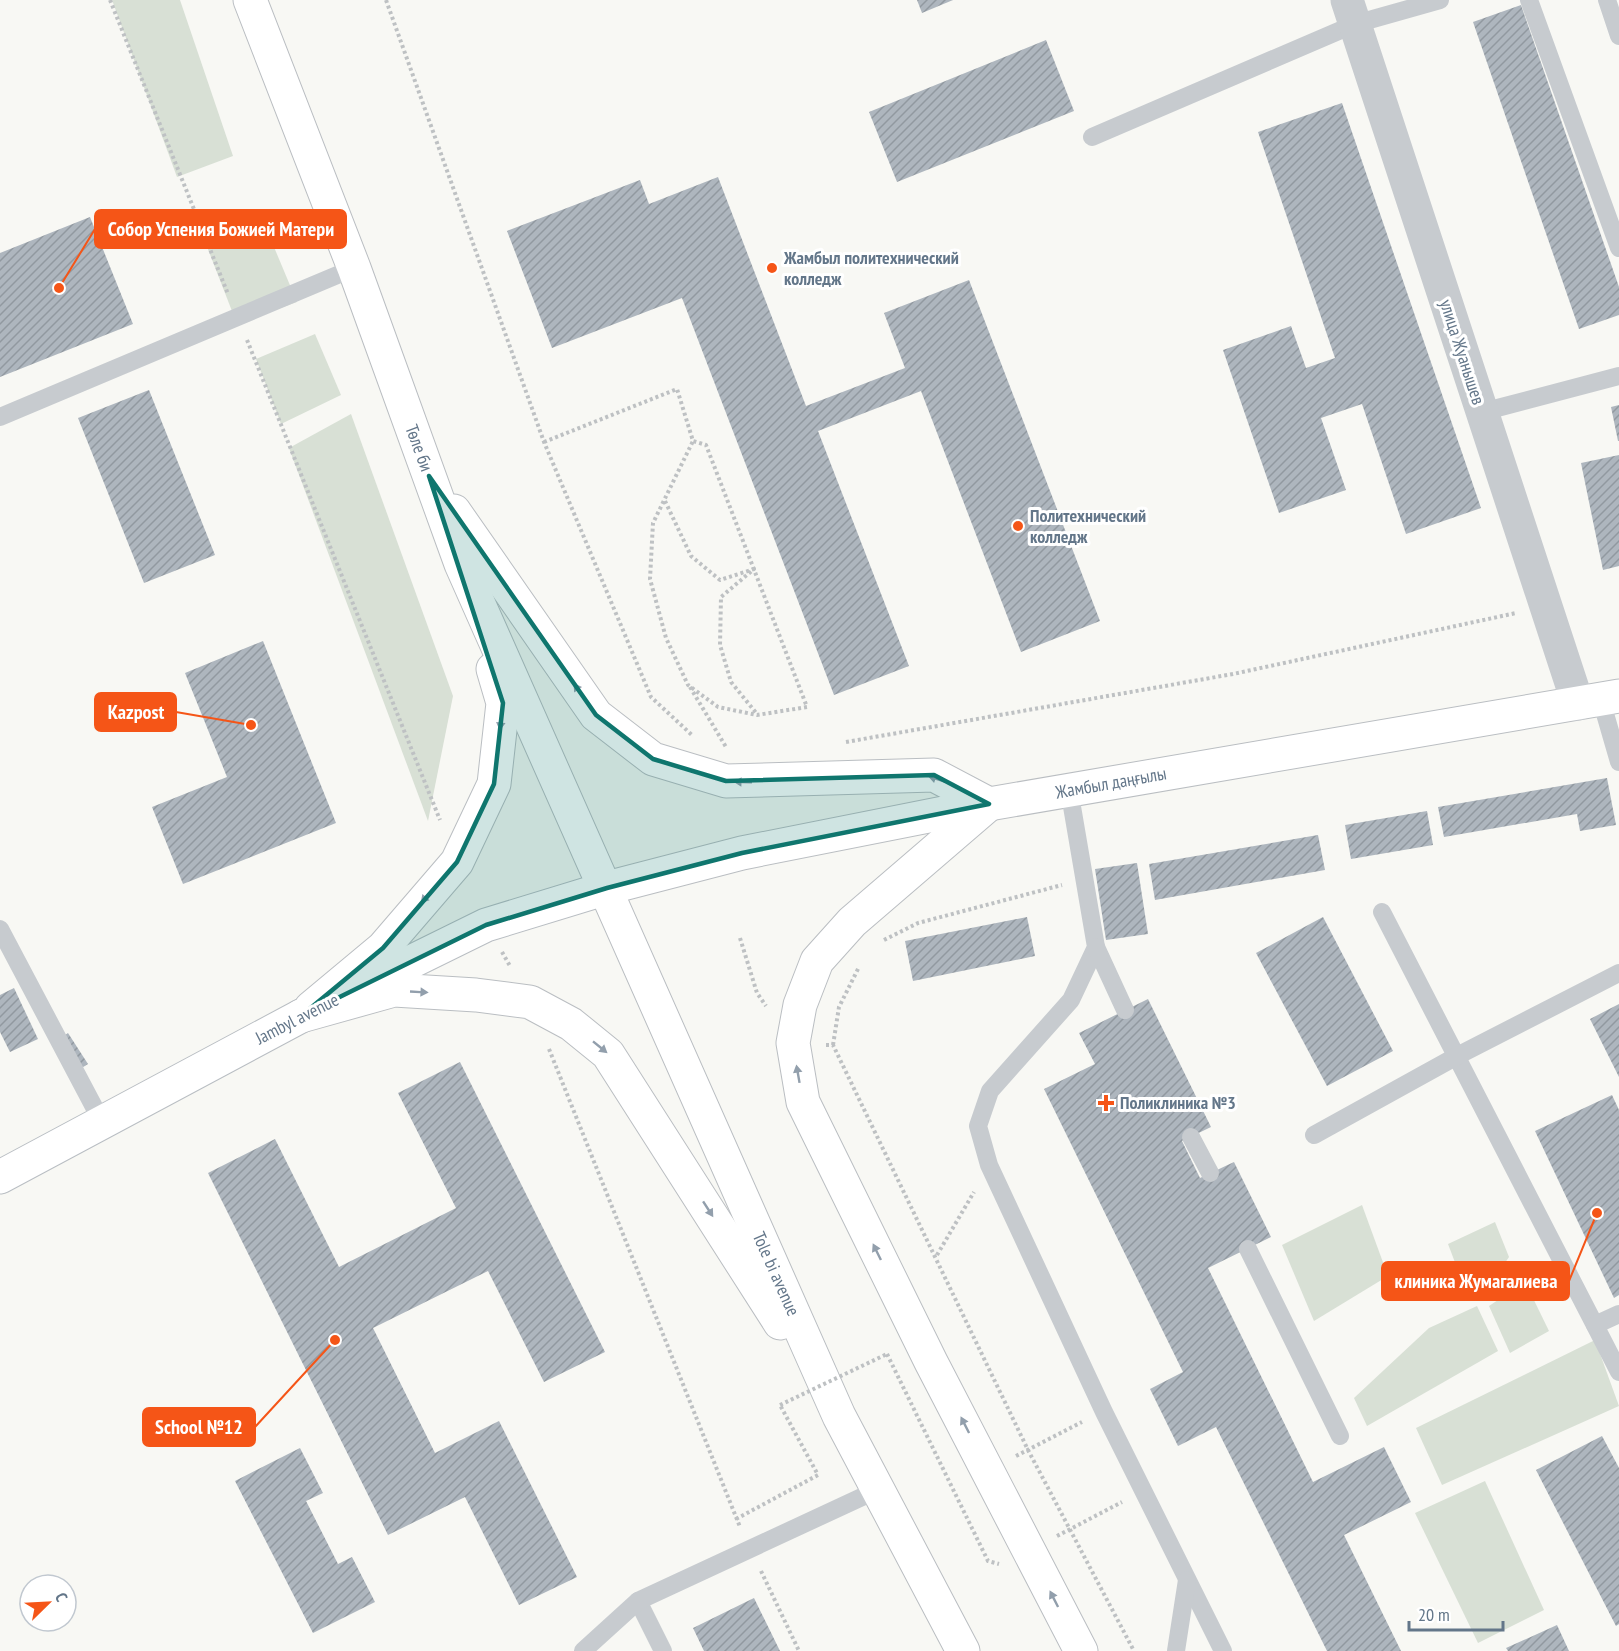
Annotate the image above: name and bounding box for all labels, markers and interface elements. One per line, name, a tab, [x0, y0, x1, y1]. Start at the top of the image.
callout: Собор Успения Божией Матери	[95, 210, 346, 248]
text: Собор Успения Божией Матери	[108, 216, 334, 242]
place label: Жамбыл политехнический колледж	[783, 246, 959, 290]
marker: Жамбыл политехнический колледж	[765, 261, 779, 275]
street label: улица Жуанышев	[1435, 296, 1490, 407]
street label: Төле би	[400, 421, 439, 474]
place label: Политехнический колледж	[1030, 504, 1146, 548]
marker: Политехнический колледж	[1011, 519, 1025, 533]
one-way arrow	[573, 683, 585, 699]
callout: Kazpost	[95, 693, 176, 731]
text: Kazpost	[108, 699, 164, 725]
one-way arrow	[496, 711, 506, 730]
street label: Жамбыл даңғылы	[1053, 761, 1168, 804]
one-way arrow	[927, 774, 945, 783]
one-way arrow	[733, 777, 752, 787]
one-way arrow	[421, 888, 434, 904]
one-way arrow	[410, 987, 429, 996]
street label: Jambyl avenue	[250, 988, 342, 1050]
one-way arrow	[592, 1041, 608, 1054]
one-way arrow	[793, 1065, 802, 1084]
place label: Поликлиника №3	[1120, 1091, 1236, 1114]
marker: Поликлиника №3	[1097, 1094, 1115, 1112]
one-way arrow	[702, 1201, 713, 1218]
street label: Tole bi avenue	[748, 1228, 805, 1319]
one-way arrow	[872, 1243, 881, 1260]
callout: клиника Жумагалиева	[1382, 1262, 1569, 1300]
text: клиника Жумагалиева	[1395, 1268, 1557, 1294]
callout: School №12	[143, 1408, 255, 1446]
text: School №12	[155, 1414, 243, 1440]
one-way arrow	[960, 1417, 970, 1434]
north arrow	[18, 1573, 78, 1633]
text: С	[51, 1589, 73, 1605]
one-way arrow	[1049, 1590, 1059, 1607]
scale bar	[1409, 1594, 1504, 1632]
text: 20 m	[1418, 1603, 1450, 1626]

